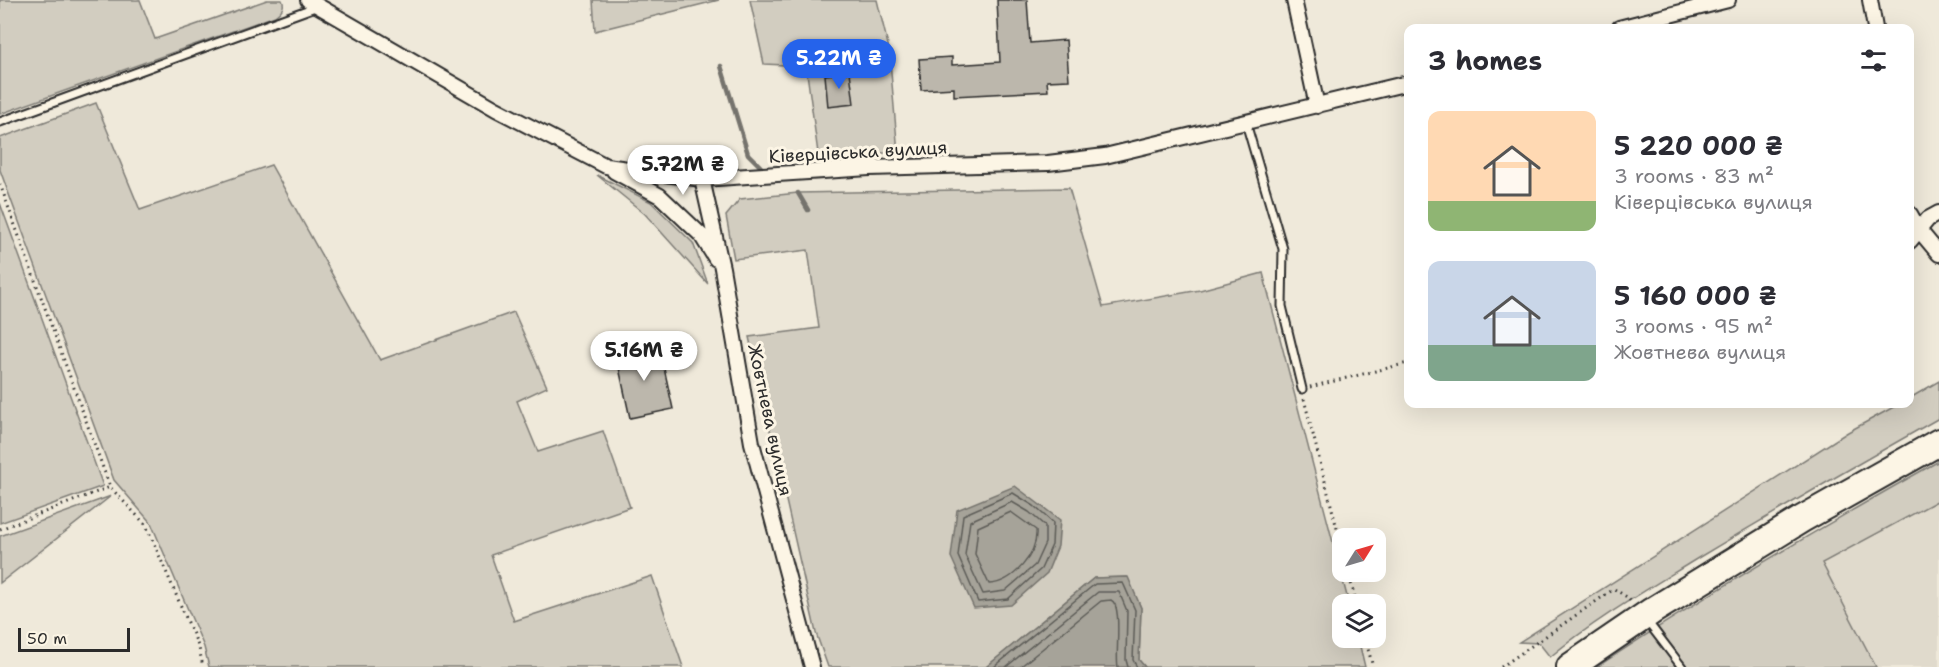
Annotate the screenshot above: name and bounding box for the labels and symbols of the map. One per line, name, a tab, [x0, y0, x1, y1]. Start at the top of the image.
pin: 5.22M ₴	[784, 39, 894, 90]
street label: Ківерцівська вулиця	[768, 135, 948, 169]
pin: 5.72M ₴	[628, 145, 738, 196]
pin: 5.16M ₴	[589, 331, 699, 382]
street label: Жовтнева вулиця	[742, 342, 798, 498]
north arrow	[1332, 528, 1386, 582]
scale bar	[18, 625, 130, 652]

